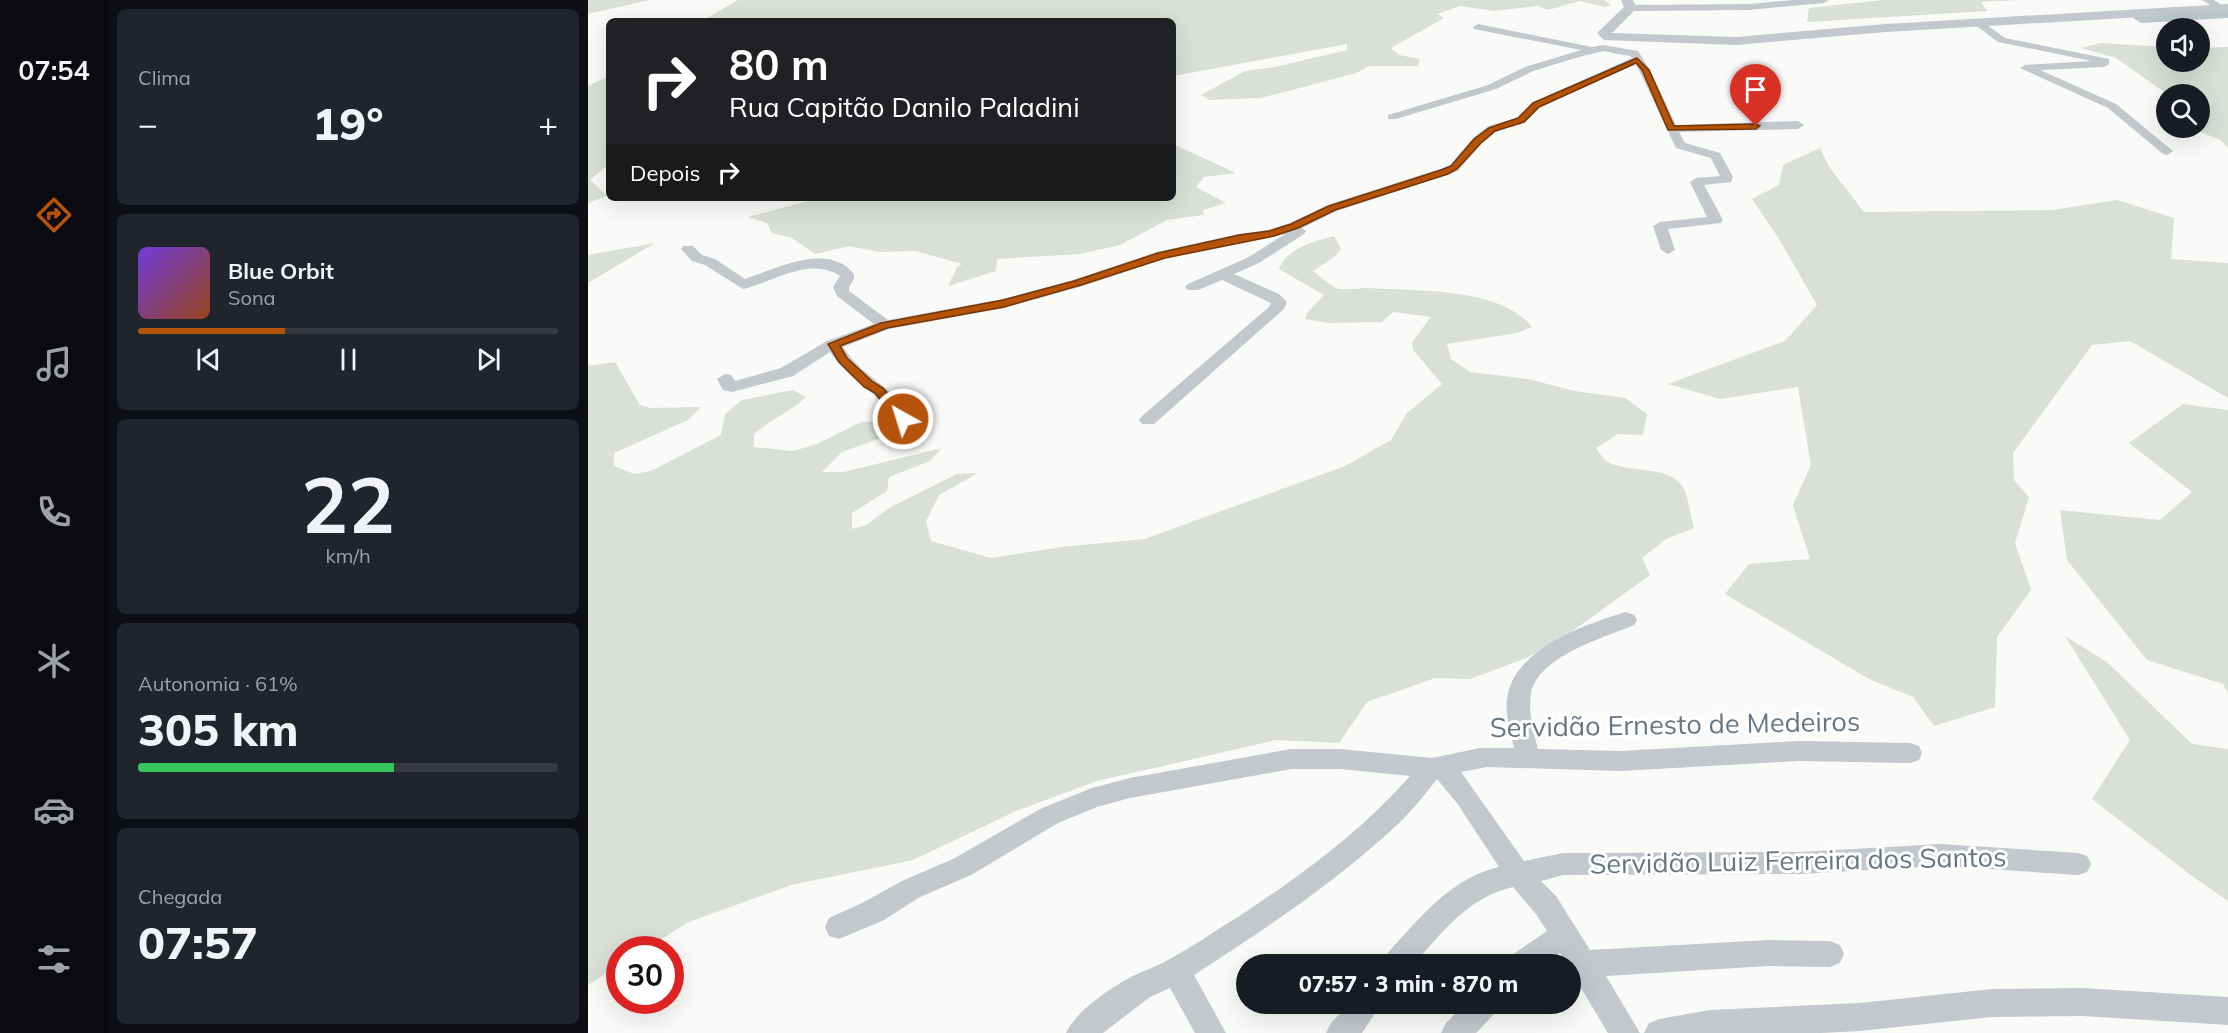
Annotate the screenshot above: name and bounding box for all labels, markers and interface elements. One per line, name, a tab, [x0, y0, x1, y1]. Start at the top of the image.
map controls	[2156, 18, 2210, 138]
button: sound	[2156, 18, 2210, 72]
text: 80 m	[729, 38, 829, 91]
icon: right	[630, 42, 708, 120]
text: 07:54	[18, 53, 90, 87]
pin	[1730, 64, 1781, 126]
text: Clima	[138, 65, 191, 90]
icon: arrive	[1739, 73, 1772, 106]
button: search	[2156, 84, 2210, 138]
text: Rua Capitão Danilo Paladini	[729, 90, 1080, 124]
text: 19°	[312, 95, 384, 151]
text: −	[138, 103, 158, 144]
text: +	[538, 103, 558, 144]
icon: right	[712, 156, 745, 189]
text: Depois	[630, 159, 700, 187]
icon: directions	[33, 194, 75, 236]
text: Blue Orbit	[228, 257, 334, 285]
text: Sona	[228, 285, 276, 310]
icon: music	[33, 343, 75, 385]
icon: previous	[192, 343, 225, 376]
icon: pause	[332, 343, 365, 376]
icon: next	[472, 343, 505, 376]
position arrow	[871, 387, 935, 451]
text: 22	[301, 455, 395, 553]
icon: phone	[33, 491, 75, 533]
text: km/h	[325, 543, 371, 568]
icon: climate	[33, 640, 75, 682]
text: Autonomia · 61%	[138, 671, 298, 696]
text: 305 km	[138, 701, 299, 757]
street label: Servidão Ernesto de Medeiros	[1489, 704, 1861, 744]
icon: car	[33, 789, 75, 831]
street label: Servidão Luiz Ferreira dos Santos	[1589, 839, 2007, 881]
text: Chegada	[138, 884, 222, 909]
text: 07:57	[138, 914, 258, 970]
speed limit sign: 30	[606, 936, 684, 1014]
icon: filters	[33, 938, 75, 980]
text: 07:57 · 3 min · 870 m	[1299, 970, 1518, 998]

